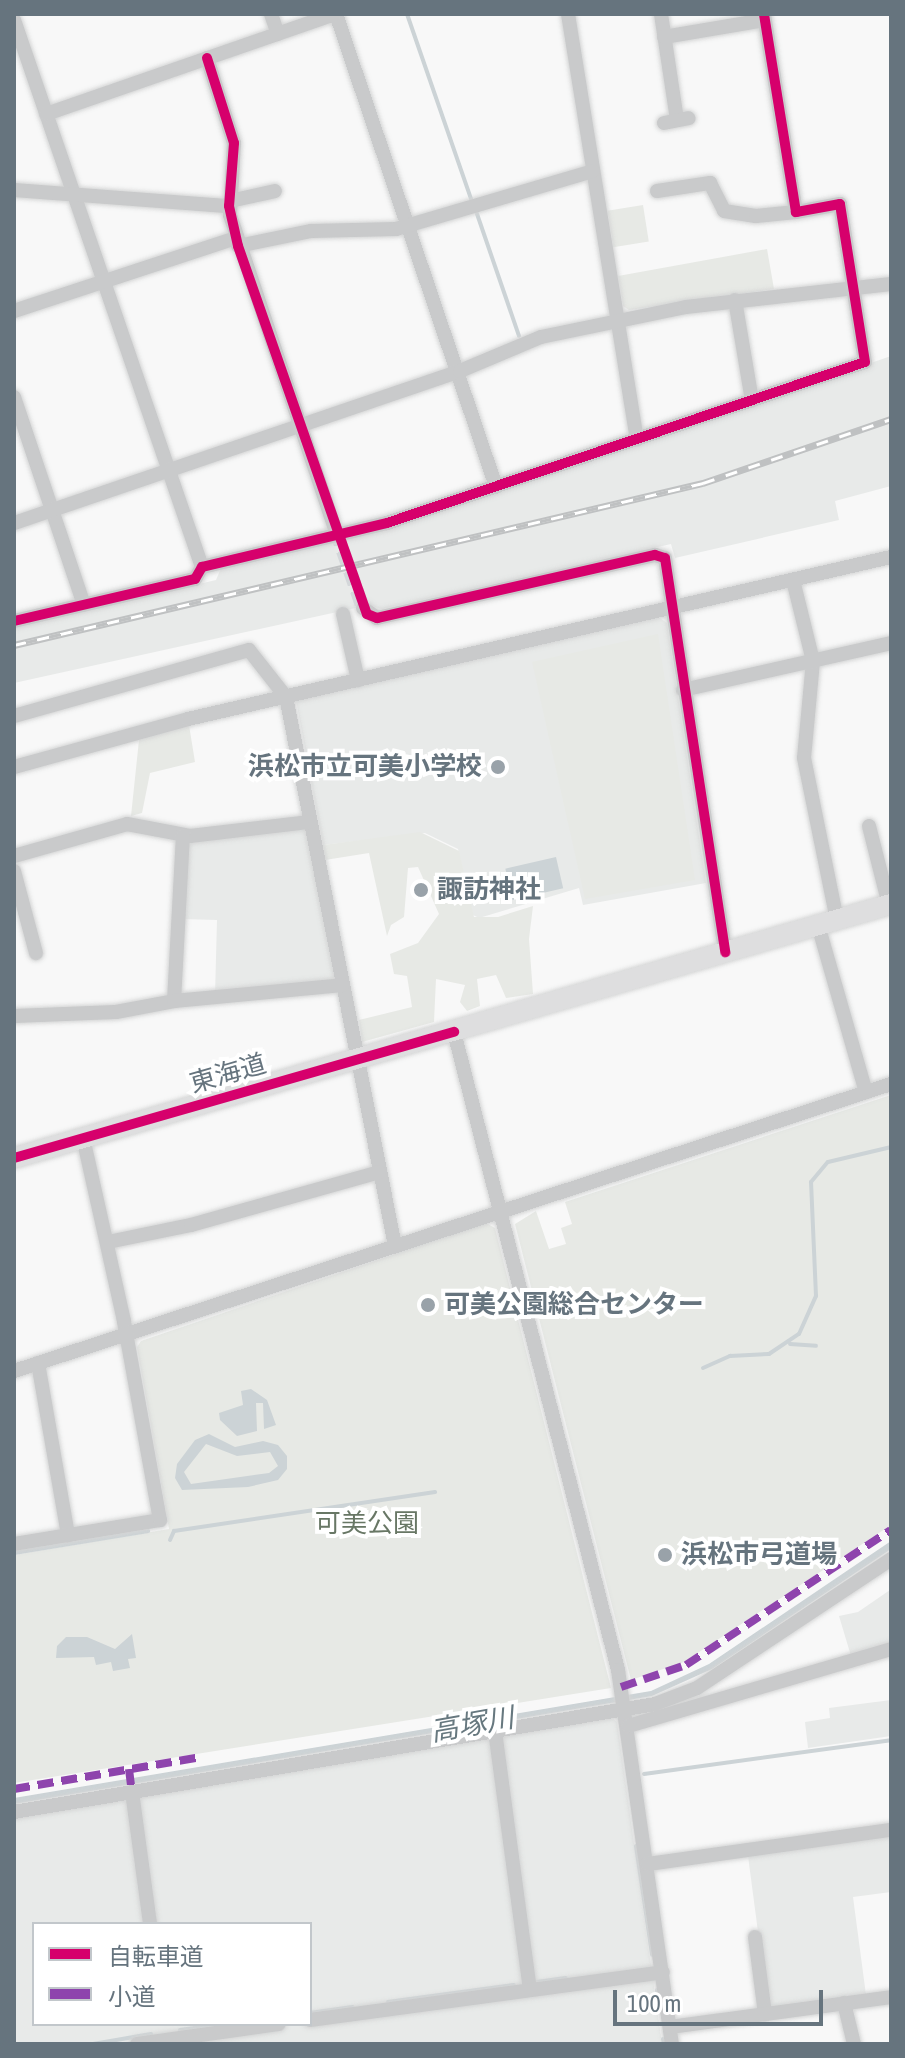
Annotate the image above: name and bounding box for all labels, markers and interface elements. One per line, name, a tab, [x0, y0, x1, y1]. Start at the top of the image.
place label: 浜松市立可美小学校	[248, 751, 482, 783]
marker: 浜松市立可美小学校	[489, 758, 507, 776]
place label: 諏訪神社	[437, 874, 541, 906]
marker: 諏訪神社	[412, 881, 430, 899]
street label: 東海道	[186, 1048, 270, 1100]
place label: 可美公園総合センター	[444, 1289, 704, 1321]
marker: 可美公園総合センター	[419, 1296, 437, 1314]
park label: 可美公園	[315, 1508, 419, 1540]
place label: 浜松市弓道場	[681, 1539, 837, 1571]
marker: 浜松市弓道場	[656, 1546, 674, 1564]
water label: 高塚川	[428, 1700, 516, 1748]
legend	[32, 1922, 312, 2026]
text: 自転車道	[108, 1943, 204, 1970]
scale bar	[617, 1974, 827, 2024]
text: 小道	[108, 1983, 156, 2010]
text: 100 m	[627, 1990, 681, 2017]

